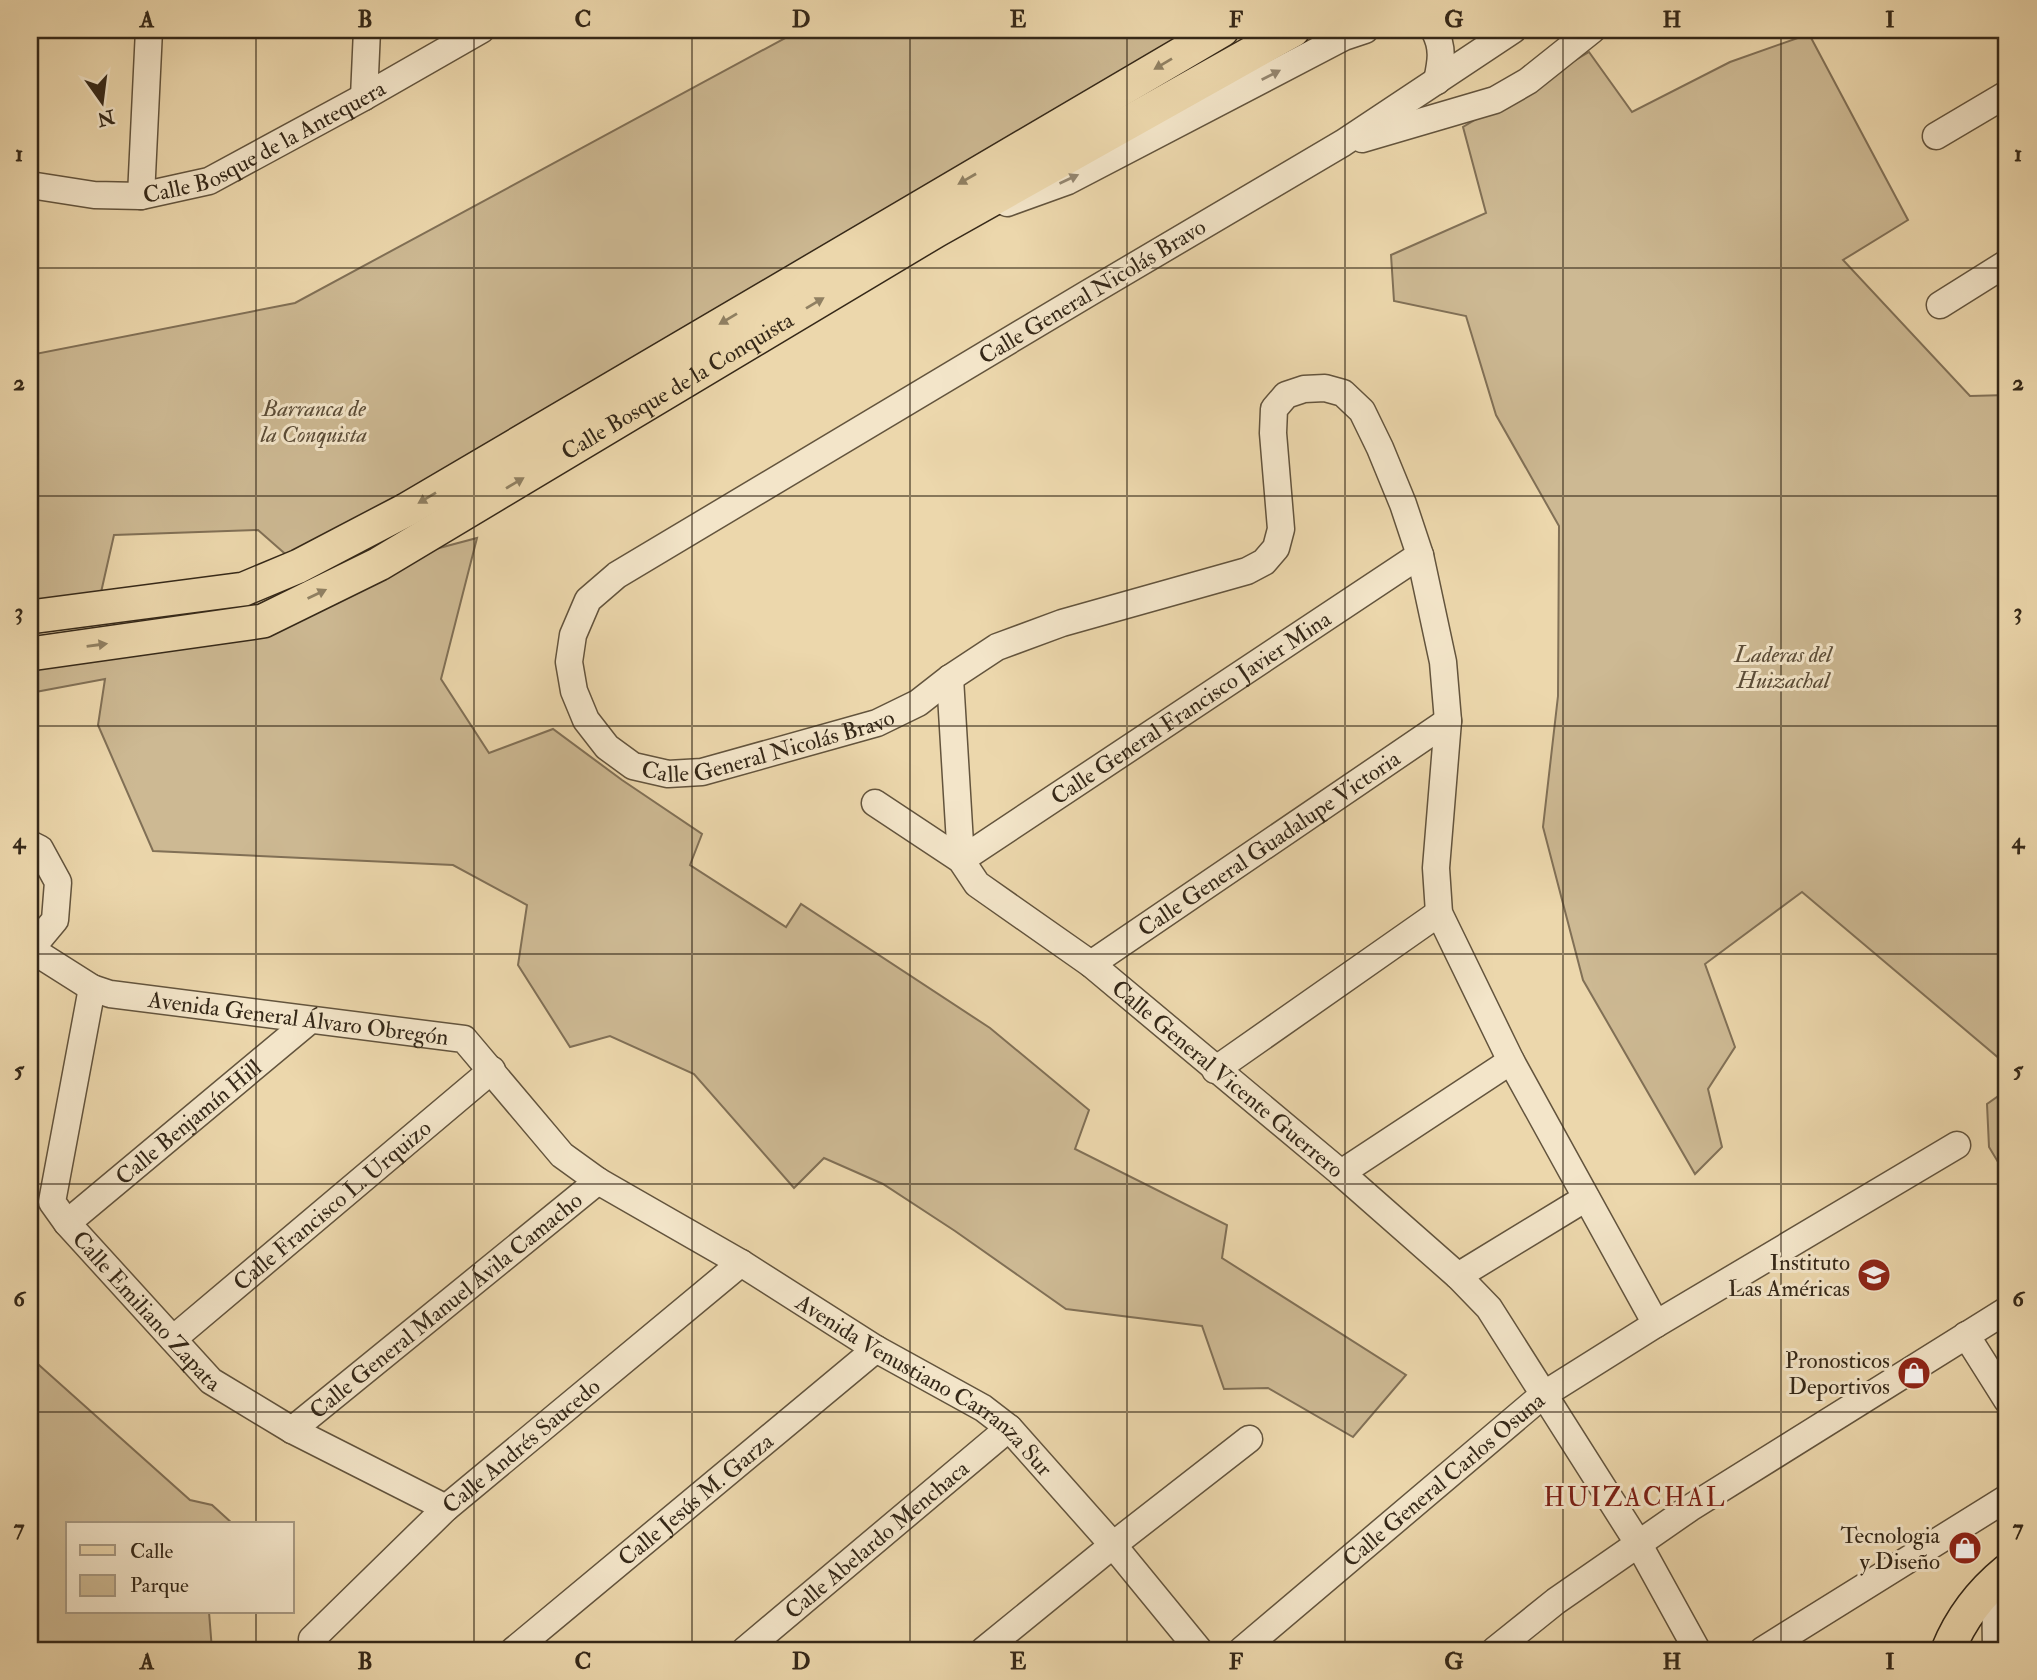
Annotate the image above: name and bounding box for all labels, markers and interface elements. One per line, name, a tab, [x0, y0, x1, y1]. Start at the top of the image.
text: A	[139, 5, 155, 34]
text: B	[357, 5, 373, 34]
text: C	[575, 5, 591, 34]
text: D	[792, 5, 810, 34]
text: E	[1010, 5, 1027, 34]
text: F	[1229, 5, 1244, 34]
text: G	[1444, 5, 1464, 34]
text: H	[1663, 5, 1682, 34]
text: I	[1885, 5, 1895, 34]
one-way arrow	[1154, 58, 1173, 71]
north arrow	[66, 66, 136, 136]
one-way arrow	[1261, 69, 1281, 81]
street label: Calle Bosque de la Antequera	[140, 74, 391, 210]
text: N	[94, 104, 118, 131]
text: 1	[15, 139, 23, 168]
text: 1	[2014, 139, 2022, 168]
one-way arrow	[957, 173, 976, 185]
one-way arrow	[1059, 173, 1079, 185]
street label: Calle General Nicolás Bravo	[974, 212, 1211, 371]
one-way arrow	[806, 296, 825, 309]
street label: Calle Bosque de la Conquista	[556, 305, 799, 467]
one-way arrow	[719, 313, 738, 326]
text: 2	[13, 368, 25, 397]
text: 2	[2012, 368, 2024, 397]
park label: Barranca de la Conquista	[260, 394, 368, 449]
one-way arrow	[505, 476, 524, 489]
one-way arrow	[418, 491, 437, 504]
one-way arrow	[307, 589, 327, 600]
text: 3	[15, 597, 23, 626]
text: 3	[2014, 597, 2022, 626]
street label: Calle General Francisco Javier Mina	[1045, 604, 1337, 811]
one-way arrow	[87, 639, 109, 650]
park label: Laderas del Huizachal	[1733, 640, 1833, 695]
street label: Calle General Nicolás Bravo	[639, 703, 899, 789]
street label: Calle General Guadalupe Victoria	[1132, 744, 1406, 943]
text: 4	[12, 826, 27, 855]
text: 4	[2011, 826, 2026, 855]
street label: Calle General Vicente Guerrero	[1106, 974, 1350, 1184]
street label: Avenida General Álvaro Obregón	[146, 985, 450, 1052]
street label: Calle Benjamín Hill	[110, 1053, 268, 1191]
text: 5	[14, 1055, 25, 1084]
text: 5	[2013, 1055, 2024, 1084]
street label: Calle Francisco L. Urquizo	[227, 1114, 437, 1297]
street label: Calle General Manuel Ávila Camacho	[304, 1186, 588, 1425]
street label: Calle Emiliano Zapata	[66, 1225, 226, 1398]
place label: Instituto Las Américas	[1728, 1248, 1850, 1303]
school or university icon: Instituto Las Américas	[1855, 1256, 1893, 1294]
text: 6	[13, 1284, 27, 1313]
text: 6	[2012, 1284, 2026, 1313]
street label: Avenida Venustiano Carranza Sur	[789, 1287, 1059, 1483]
place label: Pronosticos Deportivos	[1785, 1346, 1890, 1402]
shop icon: Pronosticos Deportivos	[1895, 1354, 1933, 1392]
street label: Calle Andrés Saucedo	[437, 1372, 606, 1520]
street label: Calle General Carlos Osuna	[1337, 1386, 1551, 1573]
street label: Calle Jesús M. Garza	[612, 1426, 780, 1572]
street label: Calle Abelardo Menchaca	[779, 1454, 975, 1625]
district label: HUIZACHAL	[1544, 1482, 1726, 1514]
text: 7	[14, 1513, 25, 1542]
text: 7	[2013, 1513, 2024, 1542]
place label: Tecnologia y Diseño	[1840, 1521, 1941, 1576]
legend	[66, 1522, 294, 1614]
shop icon: Tecnologia y Diseño	[1946, 1529, 1984, 1567]
text: Calle	[130, 1538, 174, 1565]
text: Parque	[130, 1572, 189, 1599]
text: A	[139, 1647, 155, 1676]
text: B	[357, 1647, 373, 1676]
text: C	[575, 1647, 591, 1676]
text: D	[792, 1647, 810, 1676]
text: E	[1010, 1647, 1027, 1676]
text: F	[1229, 1647, 1244, 1676]
text: G	[1444, 1647, 1464, 1676]
text: H	[1663, 1647, 1682, 1676]
text: I	[1885, 1647, 1895, 1676]

